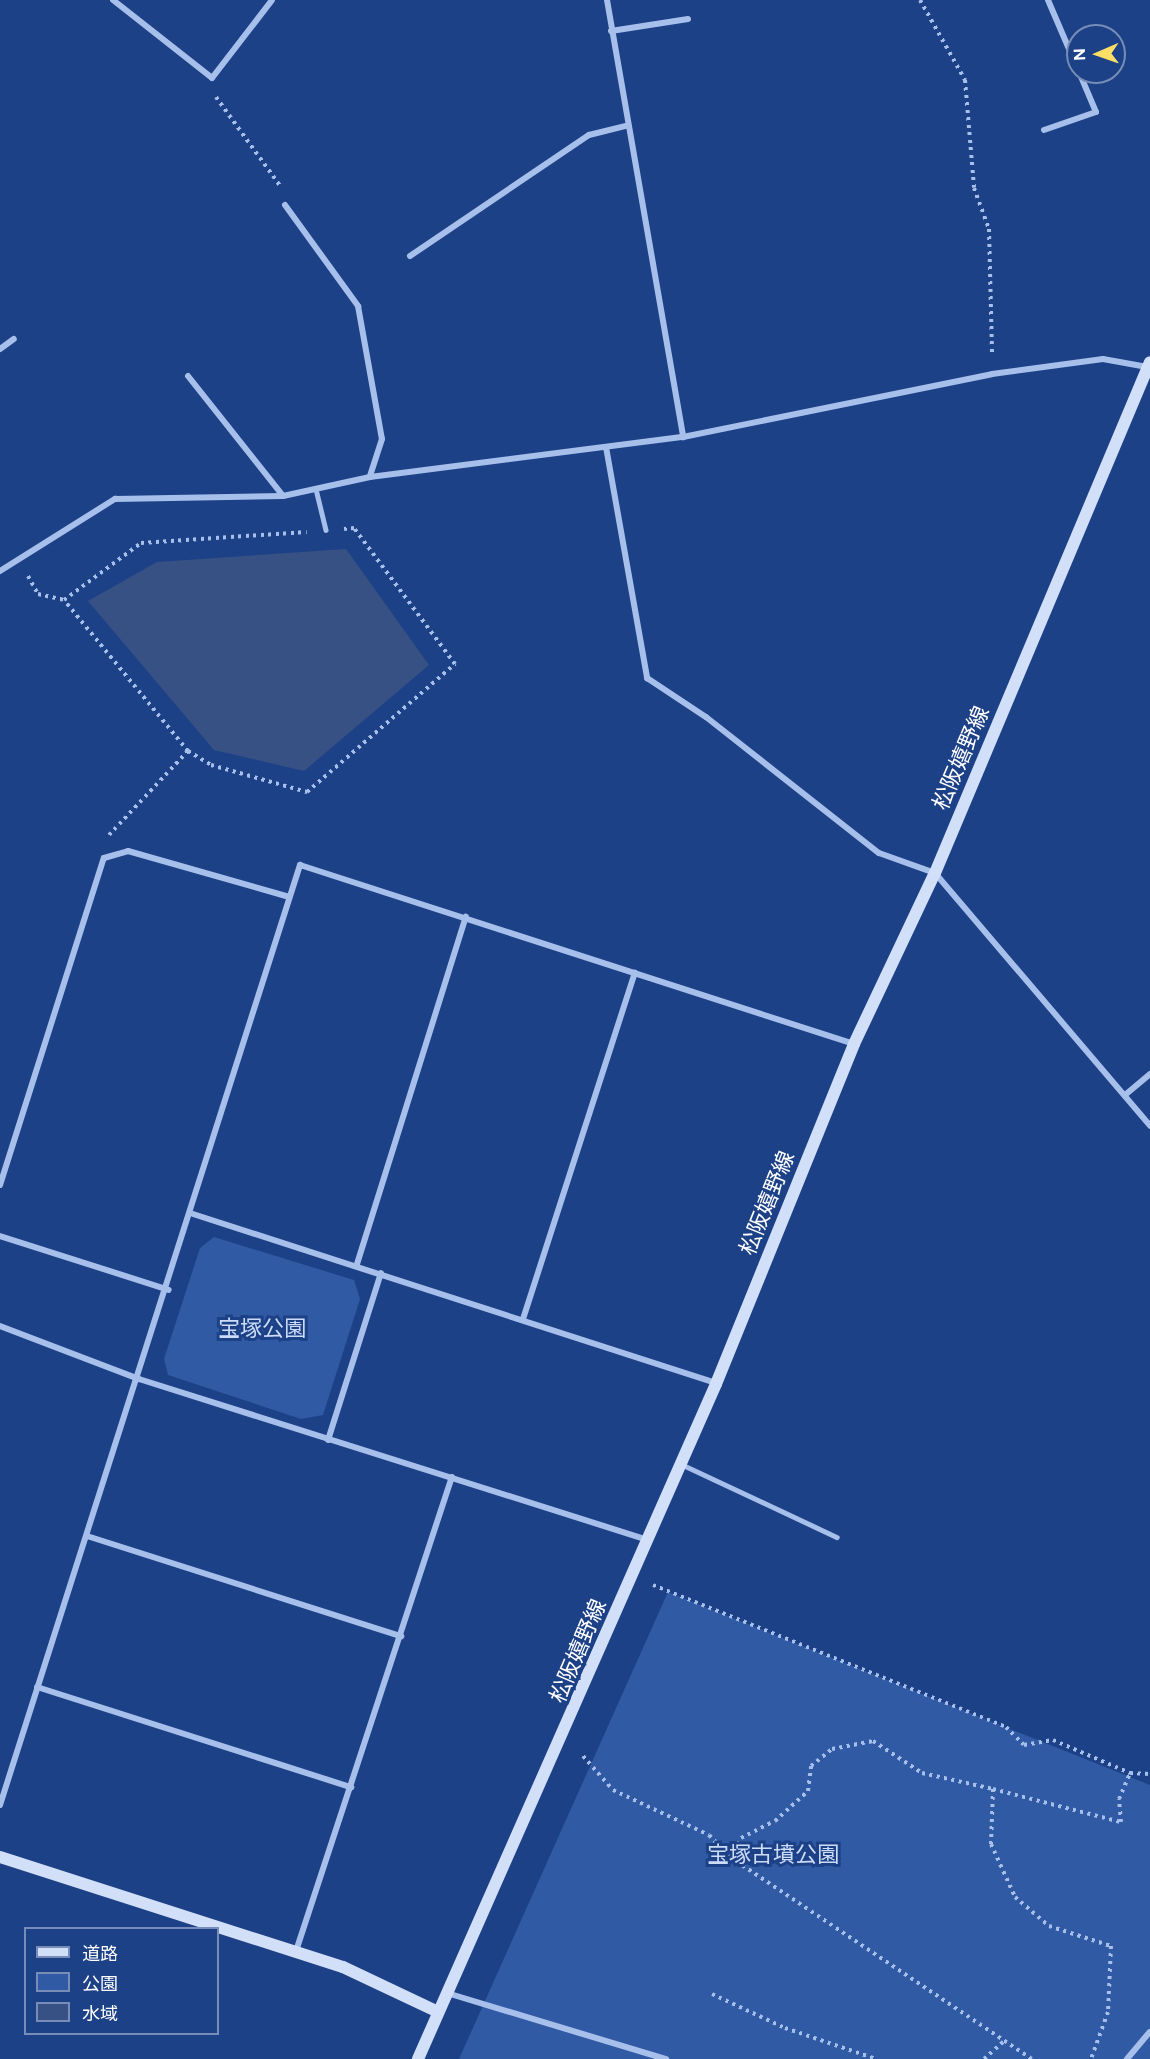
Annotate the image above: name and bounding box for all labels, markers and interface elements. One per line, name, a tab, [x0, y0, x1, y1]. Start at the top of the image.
north arrow	[1066, 24, 1126, 84]
text: N	[1070, 48, 1089, 61]
street label: 松阪嬉野線	[927, 702, 995, 814]
street label: 松阪嬉野線	[734, 1147, 800, 1259]
park label: 宝塚公園	[218, 1316, 306, 1342]
street label: 松阪嬉野線	[544, 1595, 612, 1707]
park label: 宝塚古墳公園	[707, 1842, 839, 1868]
legend	[24, 1927, 219, 2035]
text: 道路	[82, 1943, 118, 1965]
text: 公園	[82, 1973, 118, 1995]
text: 水域	[82, 2003, 118, 2025]

